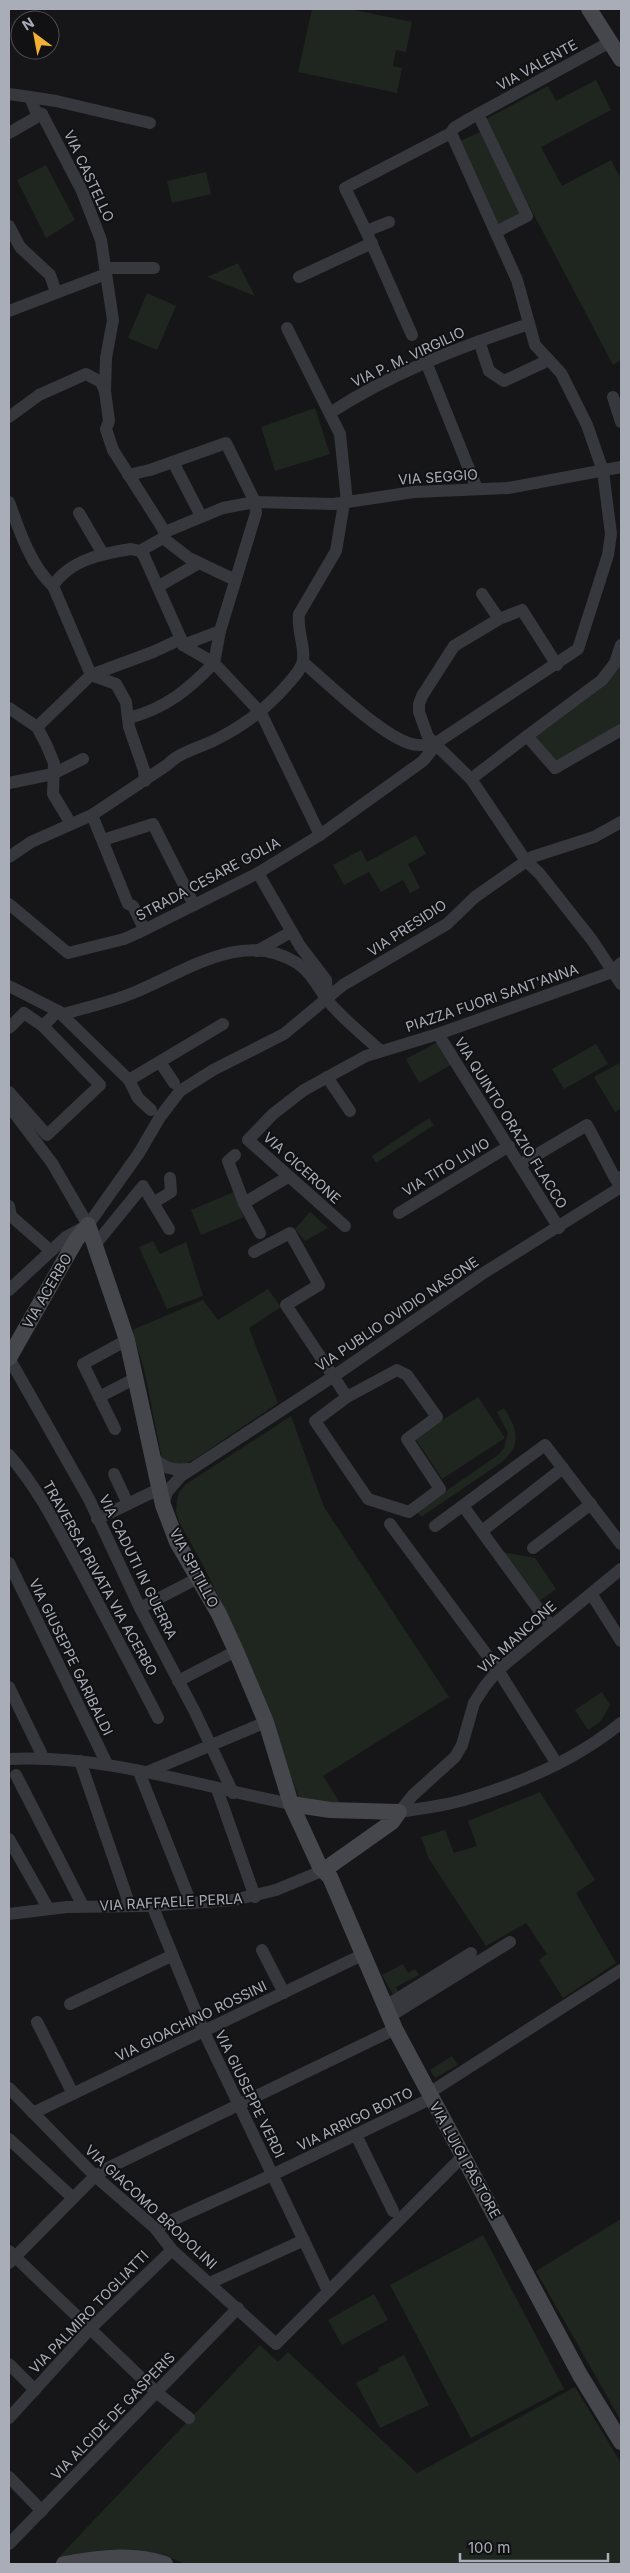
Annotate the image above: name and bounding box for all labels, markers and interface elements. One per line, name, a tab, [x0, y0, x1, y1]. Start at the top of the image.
north arrow	[10, 10, 60, 60]
text: N	[19, 14, 37, 34]
street label: VIA VALENTE	[493, 35, 580, 94]
street label: VIA CASTELLO	[61, 127, 118, 224]
street label: VIA P. M. VIRGILIO	[348, 323, 467, 390]
street label: VIA SEGGIO	[398, 465, 478, 488]
street label: STRADA CESARE GOLIA	[133, 833, 283, 924]
street label: VIA PRESIDIO	[364, 896, 449, 959]
street label: PIAZZA FUORI SANT'ANNA	[403, 960, 581, 1035]
street label: VIA QUINTO ORAZIO FLACCO	[452, 1034, 571, 1212]
street label: VIA CICERONE	[260, 1128, 345, 1207]
street label: VIA TITO LIVIO	[399, 1134, 492, 1199]
street label: VIA ACERBO	[18, 1250, 75, 1331]
street label: VIA PUBLIO OVIDIO NASONE	[312, 1253, 481, 1375]
street label: TRAVERSA PRIVATA VIA ACERBO	[40, 1477, 161, 1678]
street label: VIA CADUTI IN GUERRA	[96, 1492, 181, 1642]
street label: VIA SPITILLO	[166, 1525, 223, 1610]
street label: VIA GIUSEPPE GARIBALDI	[26, 1576, 117, 1738]
street label: VIA MANCONE	[474, 1597, 559, 1676]
street label: VIA RAFFAELE PERLA	[99, 1889, 243, 1914]
street label: VIA GIOACHINO ROSSINI	[112, 1977, 269, 2065]
street label: VIA GIUSEPPE VERDI	[212, 2027, 289, 2161]
street label: VIA ARRIGO BOITO	[294, 2083, 415, 2154]
street label: VIA LUIGI PASTORE	[426, 2099, 505, 2221]
street label: VIA GIACOMO BRODOLINI	[82, 2141, 221, 2272]
street label: VIA PALMIRO TOGLIATTI	[25, 2247, 152, 2377]
street label: VIA ALCIDE DE GASPERIS	[47, 2348, 178, 2483]
scale bar	[460, 2530, 608, 2562]
text: 100 m	[468, 2538, 510, 2557]

